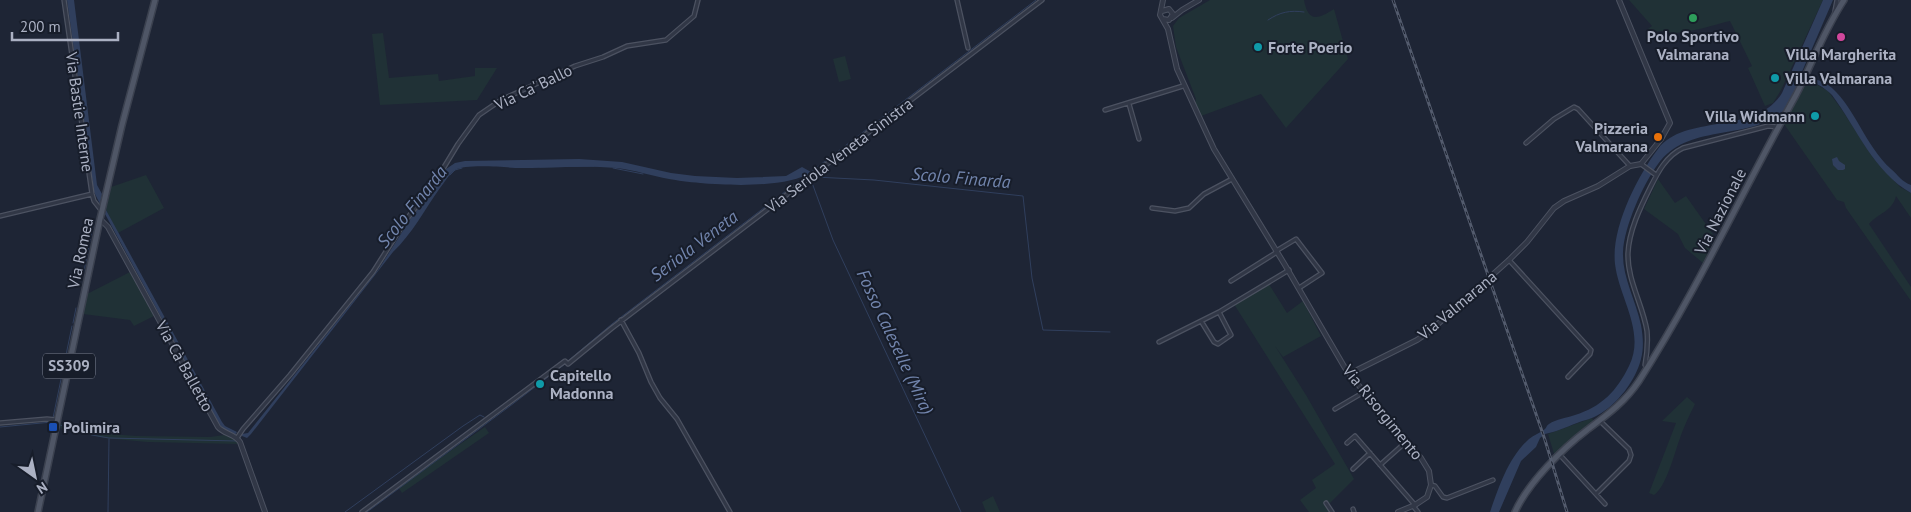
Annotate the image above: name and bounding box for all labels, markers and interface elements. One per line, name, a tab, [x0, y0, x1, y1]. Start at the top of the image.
scale bar	[12, 10, 119, 42]
marker: Polo Sportivo Valmarana	[1687, 12, 1699, 24]
text: 200 m	[20, 17, 61, 36]
place label: Polo Sportivo Valmarana	[1647, 26, 1740, 64]
marker: Villa Margherita	[1835, 31, 1847, 43]
place label: Forte Poerio	[1268, 37, 1353, 57]
marker: Forte Poerio	[1252, 41, 1264, 53]
place label: Villa Margherita	[1785, 44, 1896, 64]
street label: Via Bastie Interne	[62, 50, 98, 173]
street label: Via Ca' Ballo	[490, 60, 575, 115]
place label: Villa Valmarana	[1784, 68, 1892, 88]
marker: Villa Valmarana	[1769, 72, 1781, 84]
street label: Via Seriola Veneta Sinistra	[761, 93, 917, 217]
place label: Villa Widmann	[1704, 106, 1805, 126]
marker: Villa Widmann	[1809, 110, 1821, 122]
place label: Pizzeria Valmarana	[1575, 118, 1648, 156]
marker: Pizzeria Valmarana	[1652, 131, 1664, 143]
water label: Scolo Finarda	[371, 161, 452, 252]
water label: Scolo Finarda	[911, 162, 1012, 193]
street label: Via Nazionale	[1689, 165, 1750, 258]
water label: Seriola Veneta	[645, 205, 743, 286]
street label: Via Romea	[63, 216, 97, 291]
water label: Fosso Caleselle (Mira)	[852, 265, 939, 418]
street label: Via Valmarana	[1413, 266, 1501, 344]
street label: Via Cà Balletto	[151, 316, 218, 415]
road number: SS309	[43, 354, 95, 378]
street label: Via Risorgimento	[1338, 360, 1428, 464]
place label: Capitello Madonna	[550, 365, 613, 403]
marker: Capitello Madonna	[534, 378, 546, 390]
place label: Polimira	[63, 417, 120, 437]
marker: Polimira	[47, 421, 59, 433]
north arrow	[10, 452, 60, 502]
text: N	[33, 478, 51, 498]

